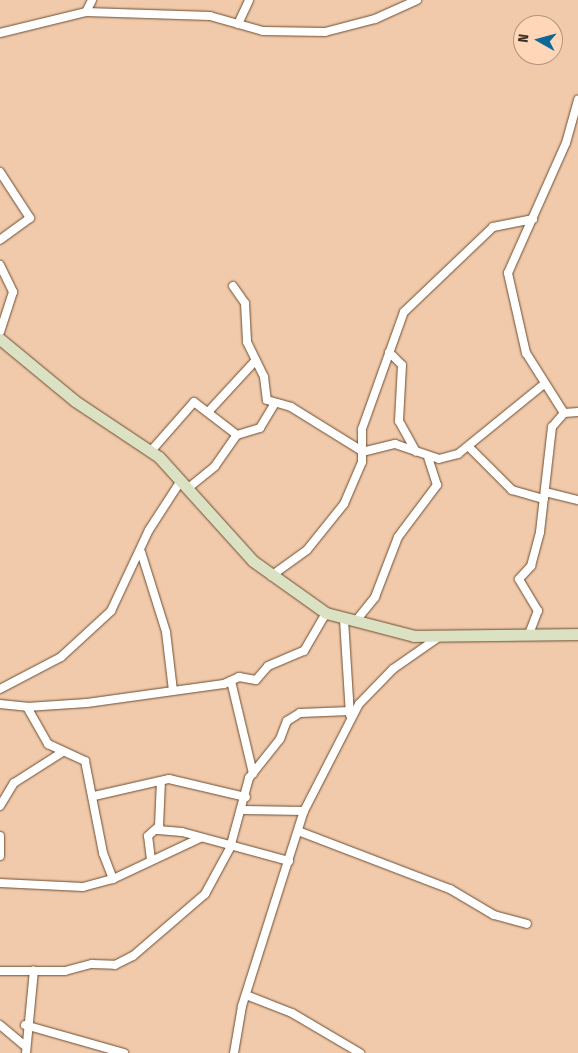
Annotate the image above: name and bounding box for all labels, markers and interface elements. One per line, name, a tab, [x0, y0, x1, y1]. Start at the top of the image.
north arrow	[513, 15, 563, 65]
text: N	[515, 33, 533, 43]

